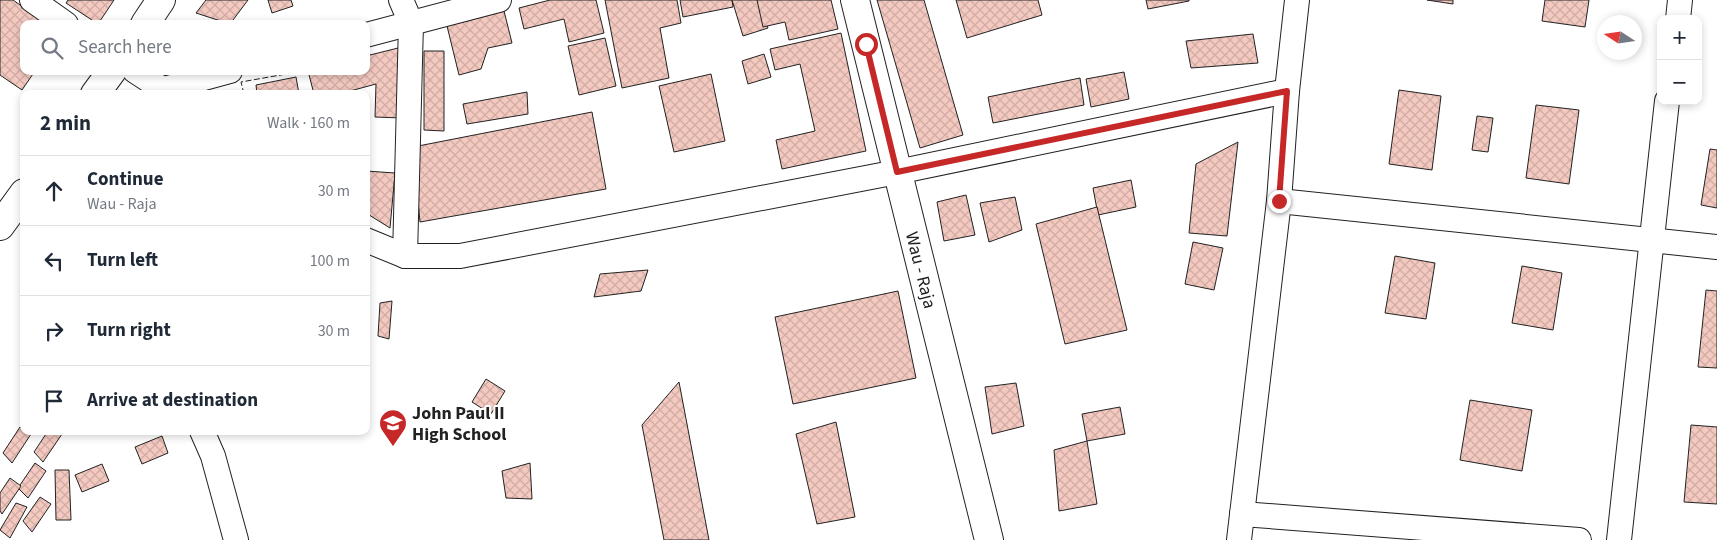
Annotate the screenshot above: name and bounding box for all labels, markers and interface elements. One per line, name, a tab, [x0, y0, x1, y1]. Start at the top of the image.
north arrow	[1597, 15, 1642, 60]
map controls	[1657, 15, 1702, 105]
button: +	[1657, 15, 1702, 60]
search box	[20, 20, 370, 75]
route start	[855, 33, 878, 56]
icon: search	[38, 34, 66, 62]
text: Search here	[78, 34, 172, 61]
button: −	[1657, 60, 1702, 105]
text: 2 min	[40, 108, 91, 138]
text: Walk · 160 m	[267, 112, 350, 134]
text: Continue	[87, 166, 164, 193]
icon: ahead	[40, 177, 68, 205]
text: 30 m	[318, 180, 350, 202]
route end	[1268, 190, 1291, 213]
text: Wau - Raja	[87, 193, 157, 215]
street label: Wau - Raja	[899, 229, 942, 311]
icon: left	[40, 247, 68, 275]
text: Turn left	[87, 247, 158, 274]
text: 100 m	[310, 250, 350, 272]
icon: right	[40, 317, 68, 345]
text: Turn right	[87, 317, 171, 344]
text: 30 m	[318, 320, 350, 342]
icon: arrive	[40, 387, 68, 415]
text: Arrive at destination	[87, 387, 258, 414]
place label: John Paul II High School	[412, 401, 506, 447]
school or university icon: John Paul II High School	[378, 408, 408, 447]

